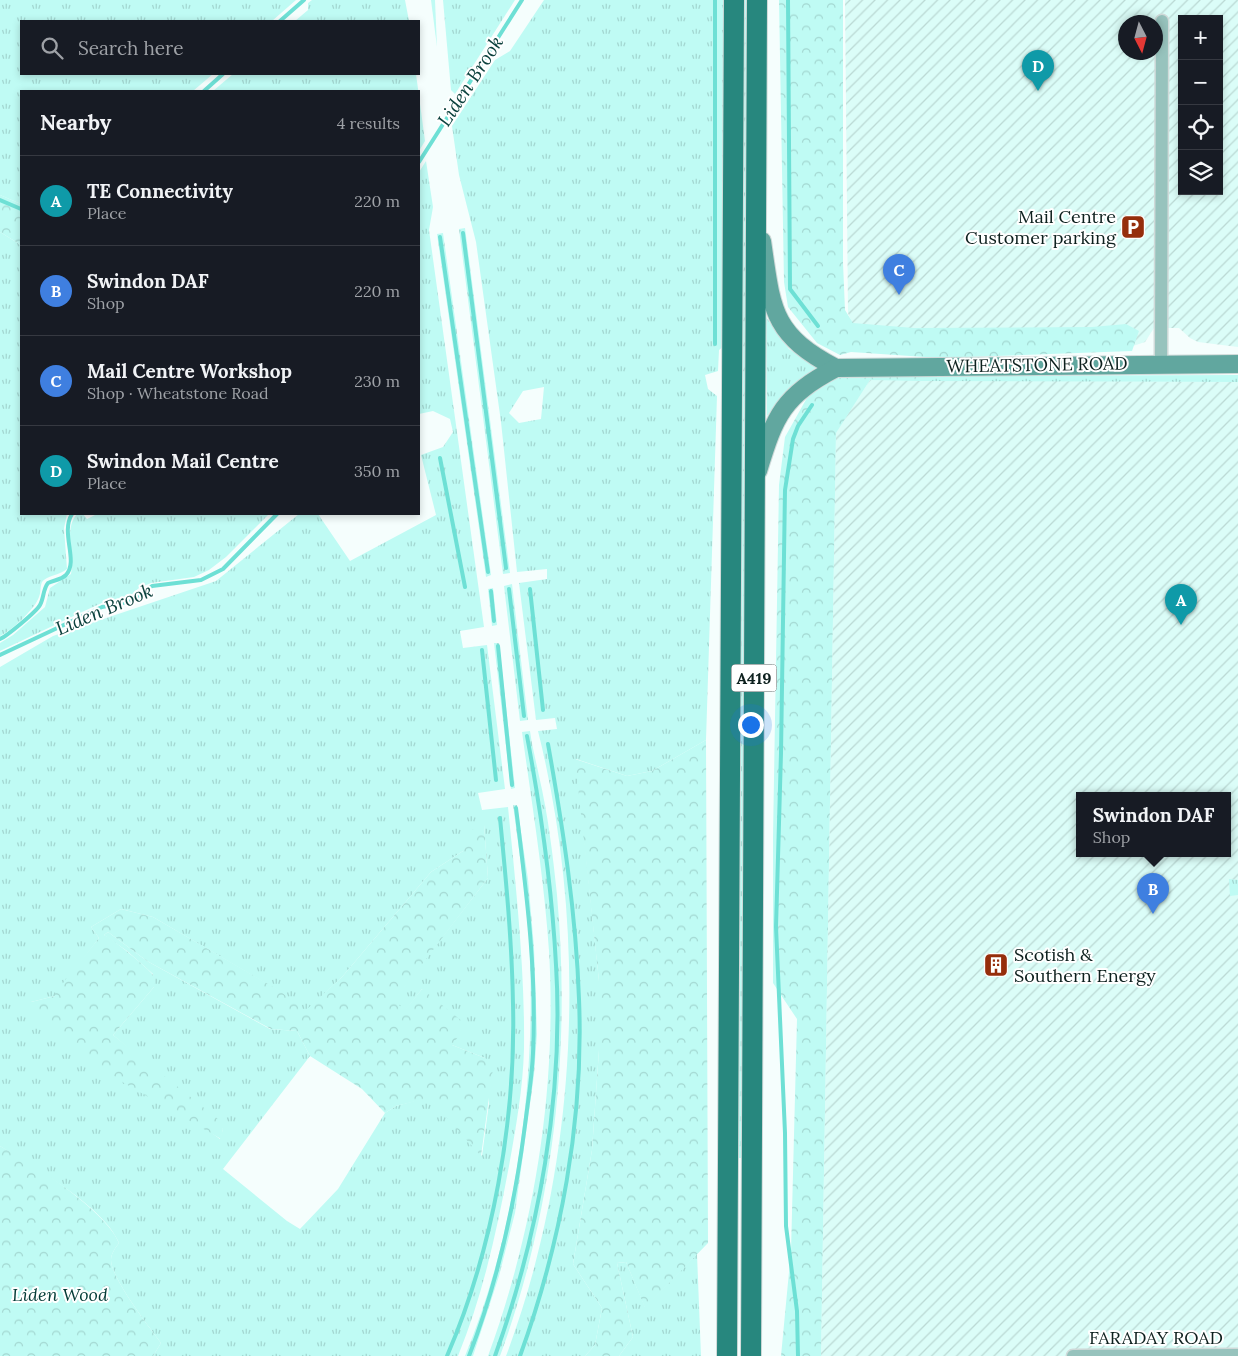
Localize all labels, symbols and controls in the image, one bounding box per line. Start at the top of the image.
north arrow [1118,15,1163,60]
map controls [1178,15,1223,195]
button: + [1178,15,1223,60]
search box [20,20,420,75]
water label: Liden Brook [432,31,508,131]
icon: search [38,34,66,62]
text: Search here [78,36,184,60]
pin: D [1022,50,1054,91]
button: − [1178,60,1223,105]
button: locate [1178,105,1223,150]
text: Nearby [40,109,111,136]
text: 4 results [337,113,400,133]
button: layers [1178,150,1223,195]
text: TE Connectivity [87,179,233,203]
text: A [51,191,61,211]
text: 220 m [354,191,400,211]
text: Place [87,203,126,223]
place label: Mail Centre Customer parking [965,205,1117,249]
parking icon: Mail Centre Customer parking [1120,214,1146,240]
pin: C [883,254,915,295]
text: Swindon DAF [87,269,209,293]
text: B [51,281,61,301]
text: 220 m [354,281,400,301]
text: Shop [87,293,125,313]
street label: WHEATSTONE ROAD [946,351,1128,378]
text: Mail Centre Workshop [87,359,292,383]
text: C [50,371,62,391]
text: 230 m [354,371,400,391]
text: Shop · Wheatstone Road [87,383,269,403]
text: Swindon Mail Centre [87,449,279,473]
text: D [50,461,62,481]
text: 350 m [354,461,400,481]
text: Place [87,473,126,493]
water label: Liden Brook [52,578,156,640]
pin: A [1165,584,1197,625]
road number: A419 [732,664,776,691]
your location [738,712,764,738]
popup [1076,792,1231,857]
text: Swindon DAF [1093,803,1214,827]
text: Shop [1093,827,1130,847]
pin: B [1137,873,1169,914]
place label: Scotish & Southern Energy [1014,943,1156,987]
building icon: Scotish & Southern Energy [983,952,1009,978]
park label: Liden Wood [12,1283,108,1306]
street label: FARADAY ROAD [1089,1326,1223,1349]

